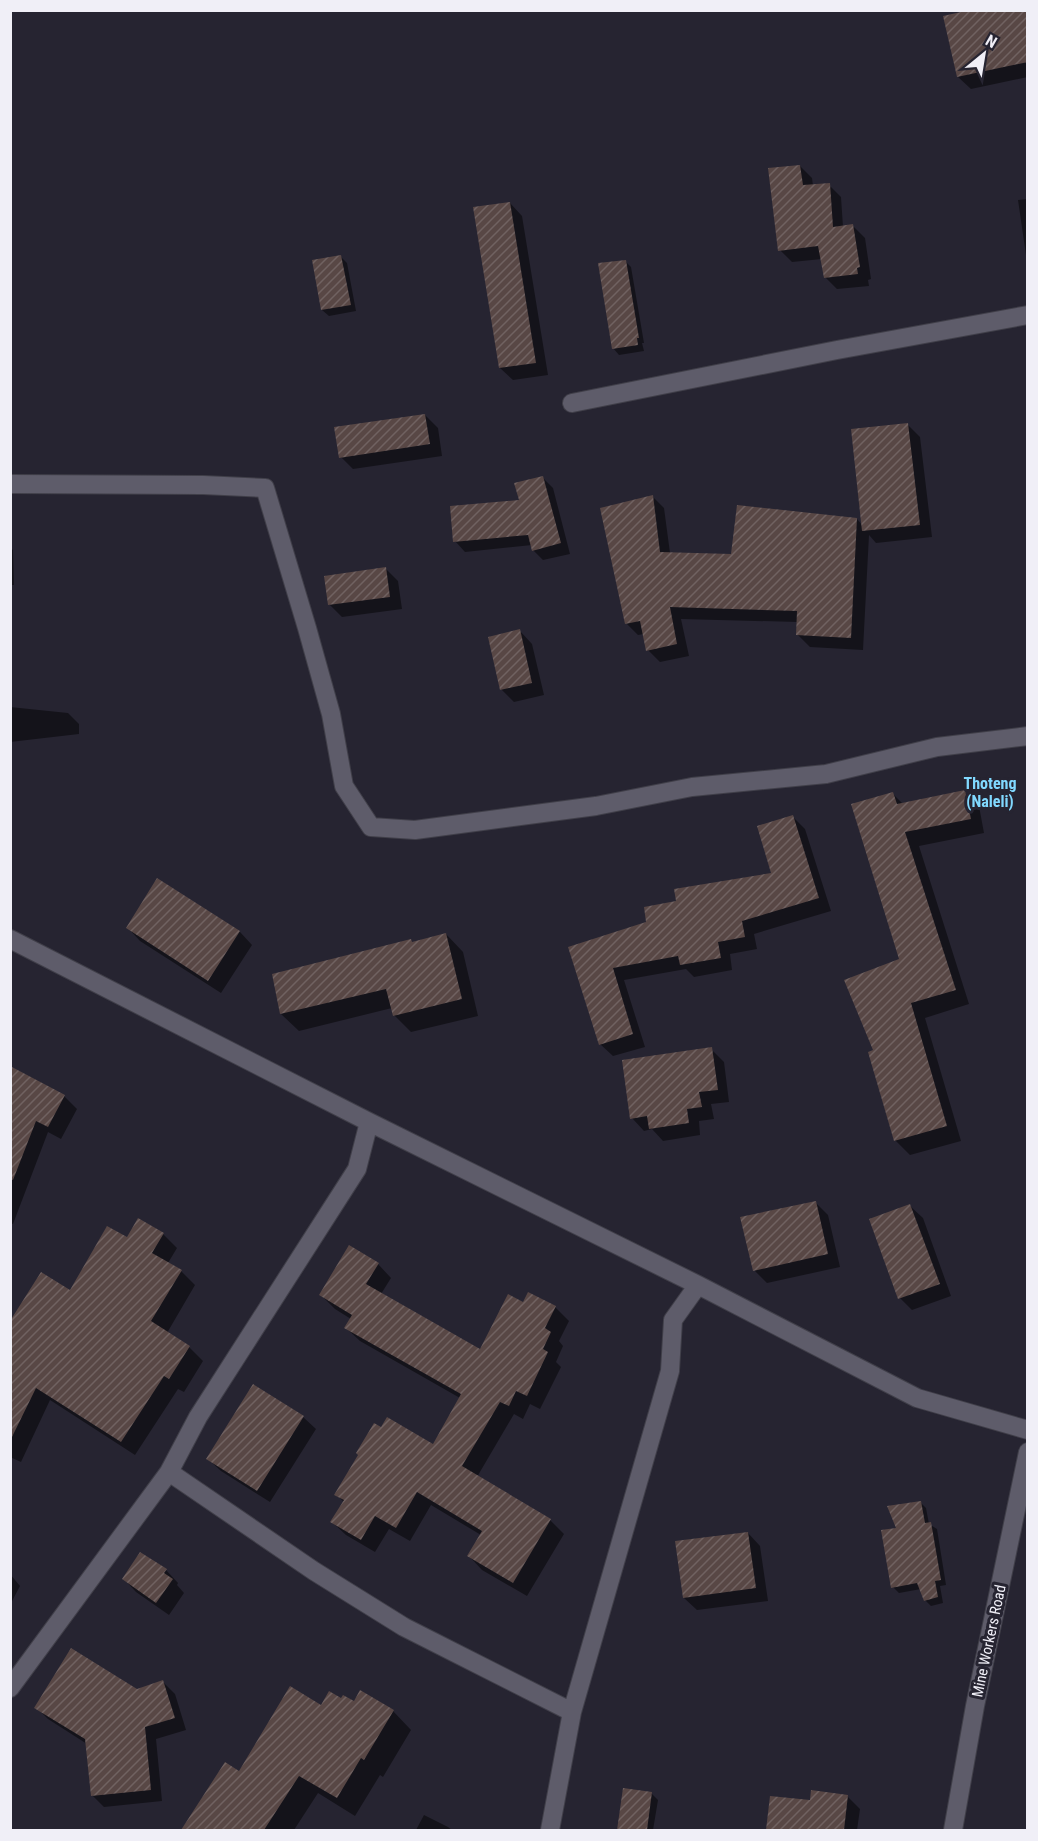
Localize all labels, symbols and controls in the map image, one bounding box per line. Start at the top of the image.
north arrow [954,24,1014,84]
text: N [982,31,1000,52]
district label: Thoteng (Naleli) [963,774,1017,811]
street label: Mine Workers Road [968,1583,1010,1699]

